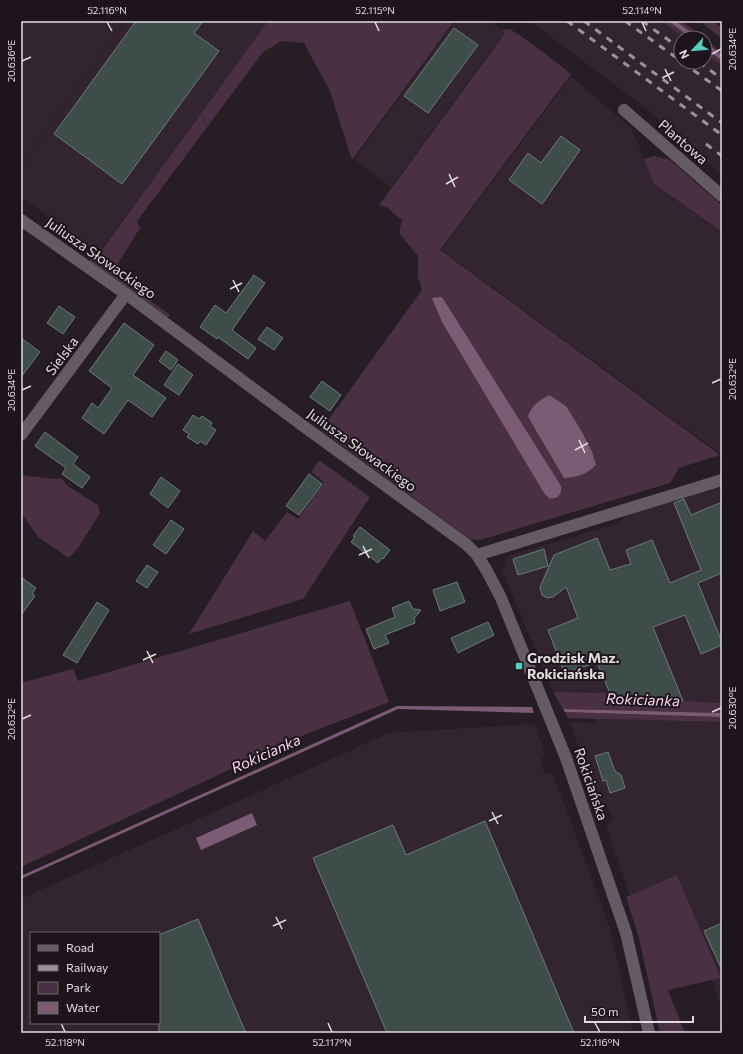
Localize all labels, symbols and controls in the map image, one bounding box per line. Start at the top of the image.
text: 52.116°N [87,4,127,16]
text: 52.115°N [355,4,395,16]
text: 52.114°N [622,4,662,16]
text: 20.634°E [726,28,738,70]
north arrow [673,30,713,70]
text: 20.636°E [5,40,17,82]
text: N [676,48,691,61]
street label: Plantowa [655,116,711,168]
street label: Juliusza Słowackiego [43,213,160,302]
street label: Sielska [42,333,82,378]
text: 20.632°E [726,358,738,400]
text: 20.634°E [5,369,17,411]
street label: Juliusza Słowackiego [305,404,420,495]
place label: Grodzisk Maz. Rokiciańska [527,649,620,682]
marker: Grodzisk Maz. Rokiciańska [514,661,524,671]
text: 20.630°E [726,686,738,729]
water label: Rokicianka [606,689,681,709]
text: 20.632°E [5,698,17,740]
water label: Rokicianka [228,730,303,776]
street label: Rokiciańska [571,745,612,822]
legend [30,932,160,1024]
text: Road [66,940,94,954]
text: Railway [66,960,108,974]
text: Park [66,980,92,994]
scale bar [585,998,693,1024]
text: Water [66,1000,100,1014]
text: 50 m [591,1004,619,1018]
text: 52.118°N [45,1036,85,1048]
text: 52.117°N [312,1036,352,1048]
text: 52.116°N [580,1036,620,1048]

